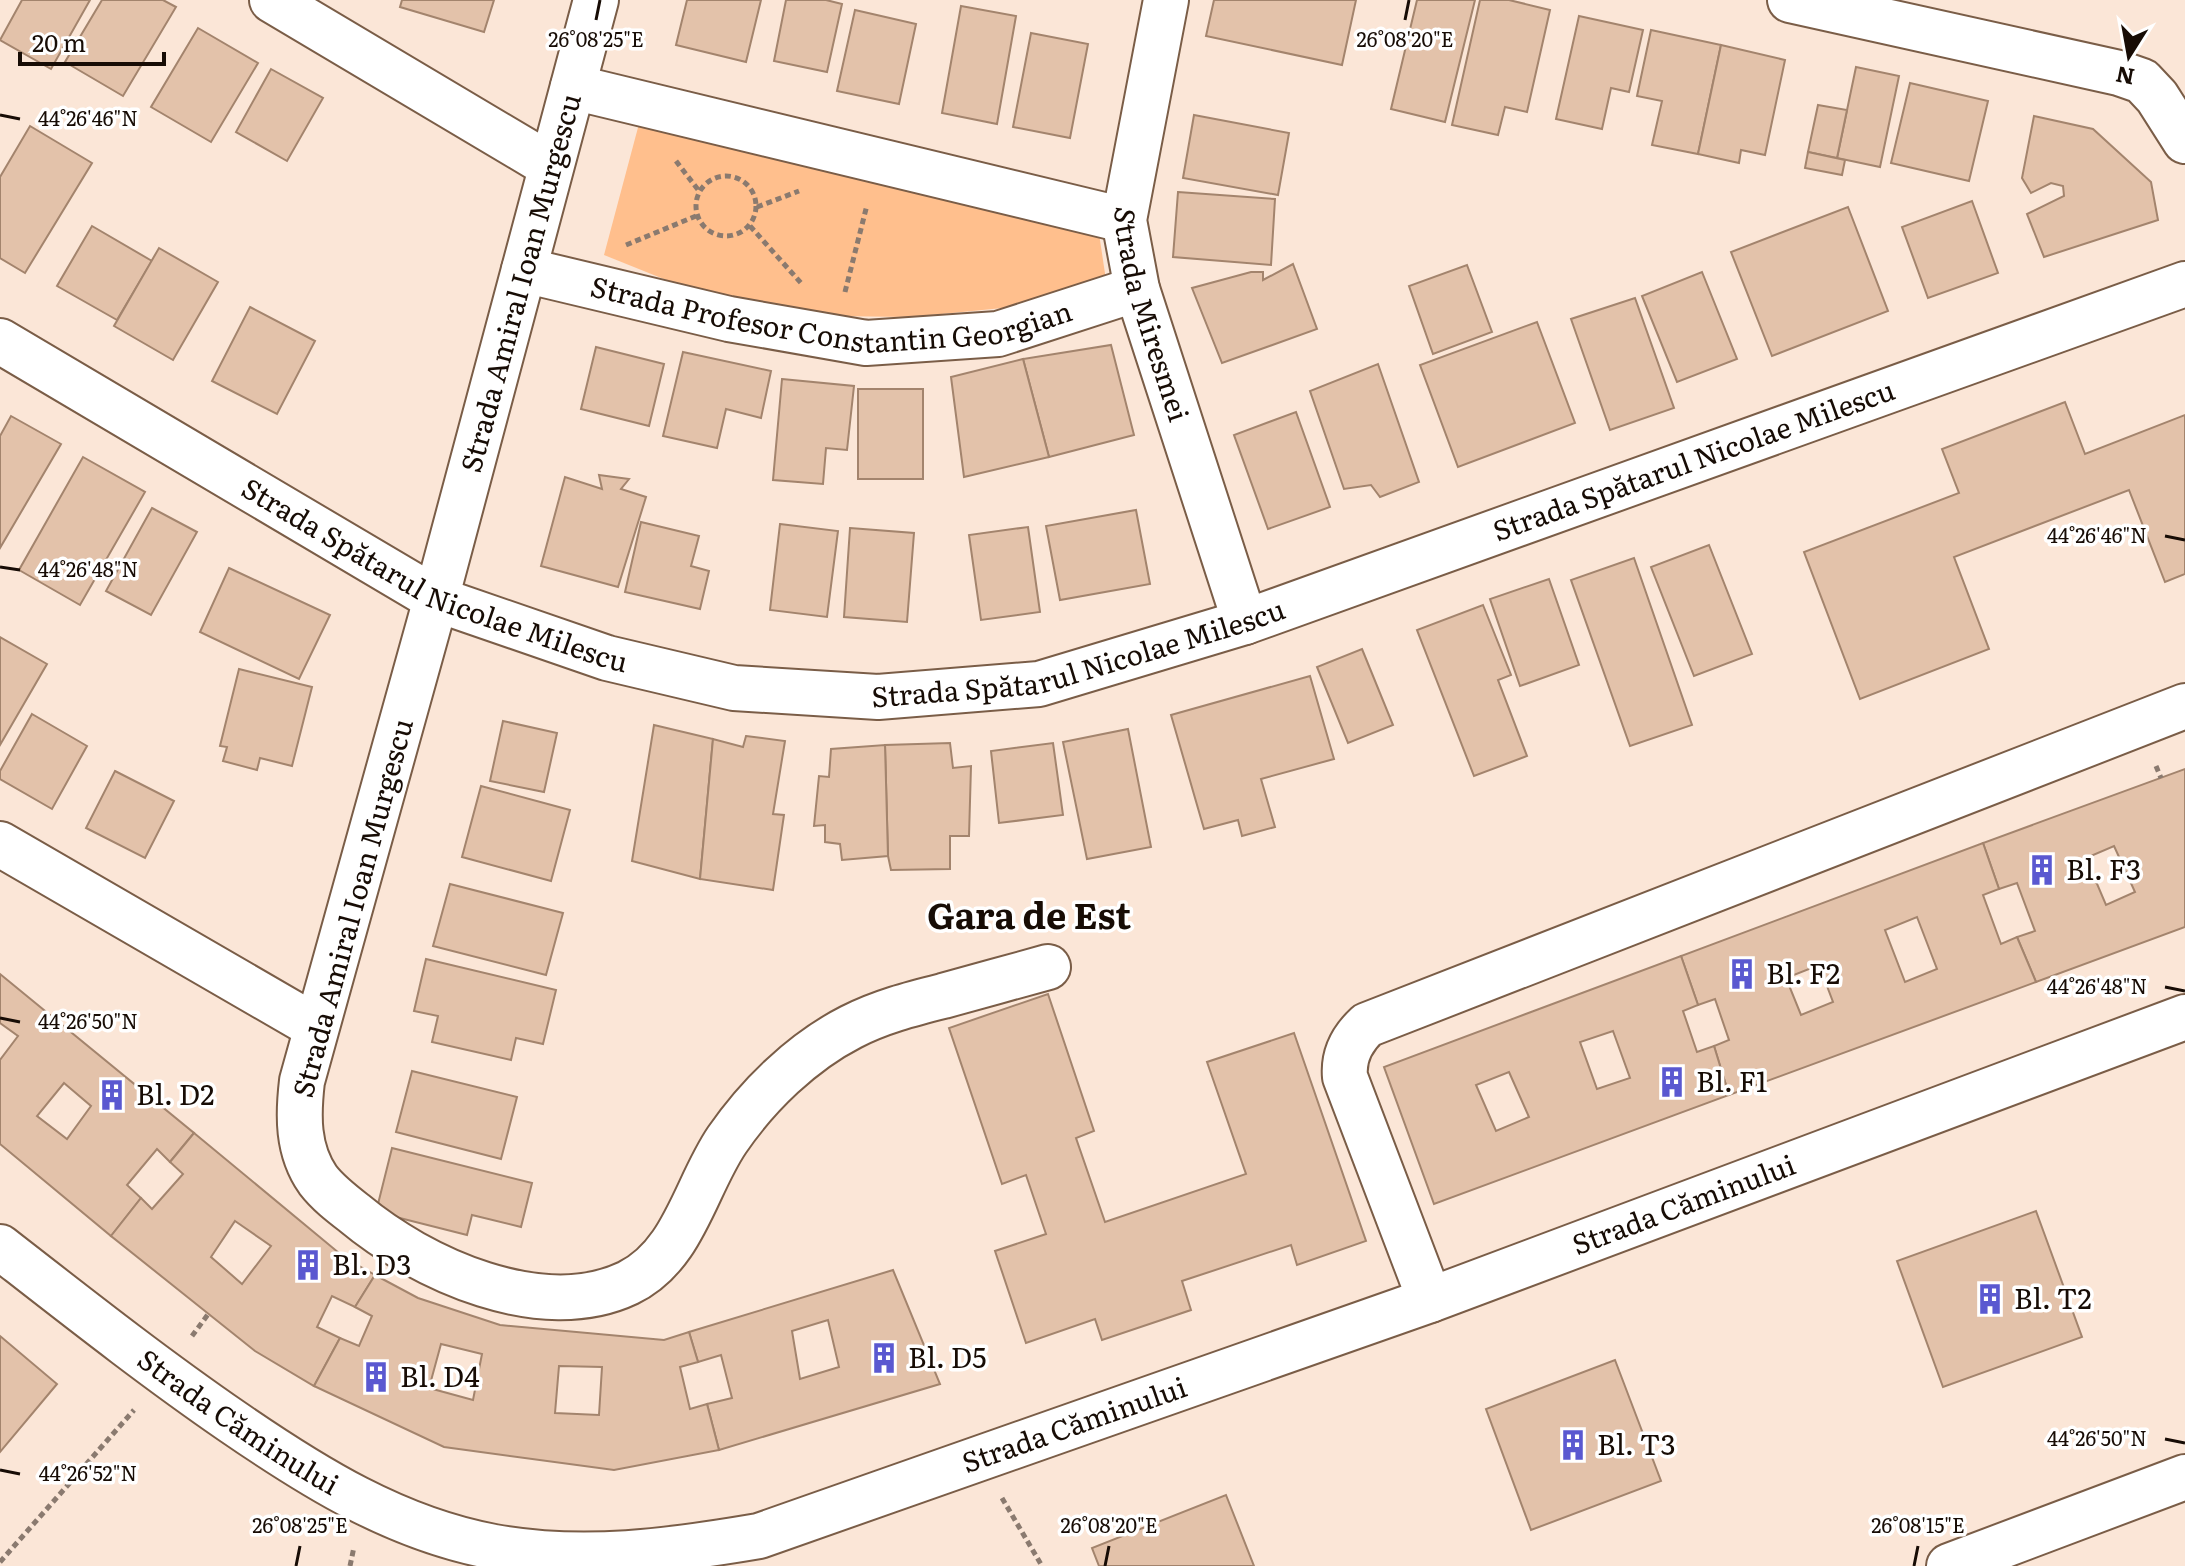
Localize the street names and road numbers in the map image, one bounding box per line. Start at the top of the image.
street label: Strada Amiral Ioan Murgescu [448,88,590,477]
street label: Strada Miresmei [1105,204,1202,426]
street label: Strada Profesor Constantin Georgian [587,264,1077,362]
street label: Strada Spătarul Nicolae Milescu [1486,367,1900,550]
street label: Strada Spătarul Nicolae Milescu [235,466,632,681]
street label: Strada Spătarul Nicolae Milescu [870,586,1290,716]
street label: Strada Amiral Ioan Murgescu [280,713,422,1102]
street label: Strada Căminului [1565,1142,1801,1264]
street label: Strada Căminului [130,1337,348,1504]
street label: Strada Căminului [956,1364,1192,1482]

